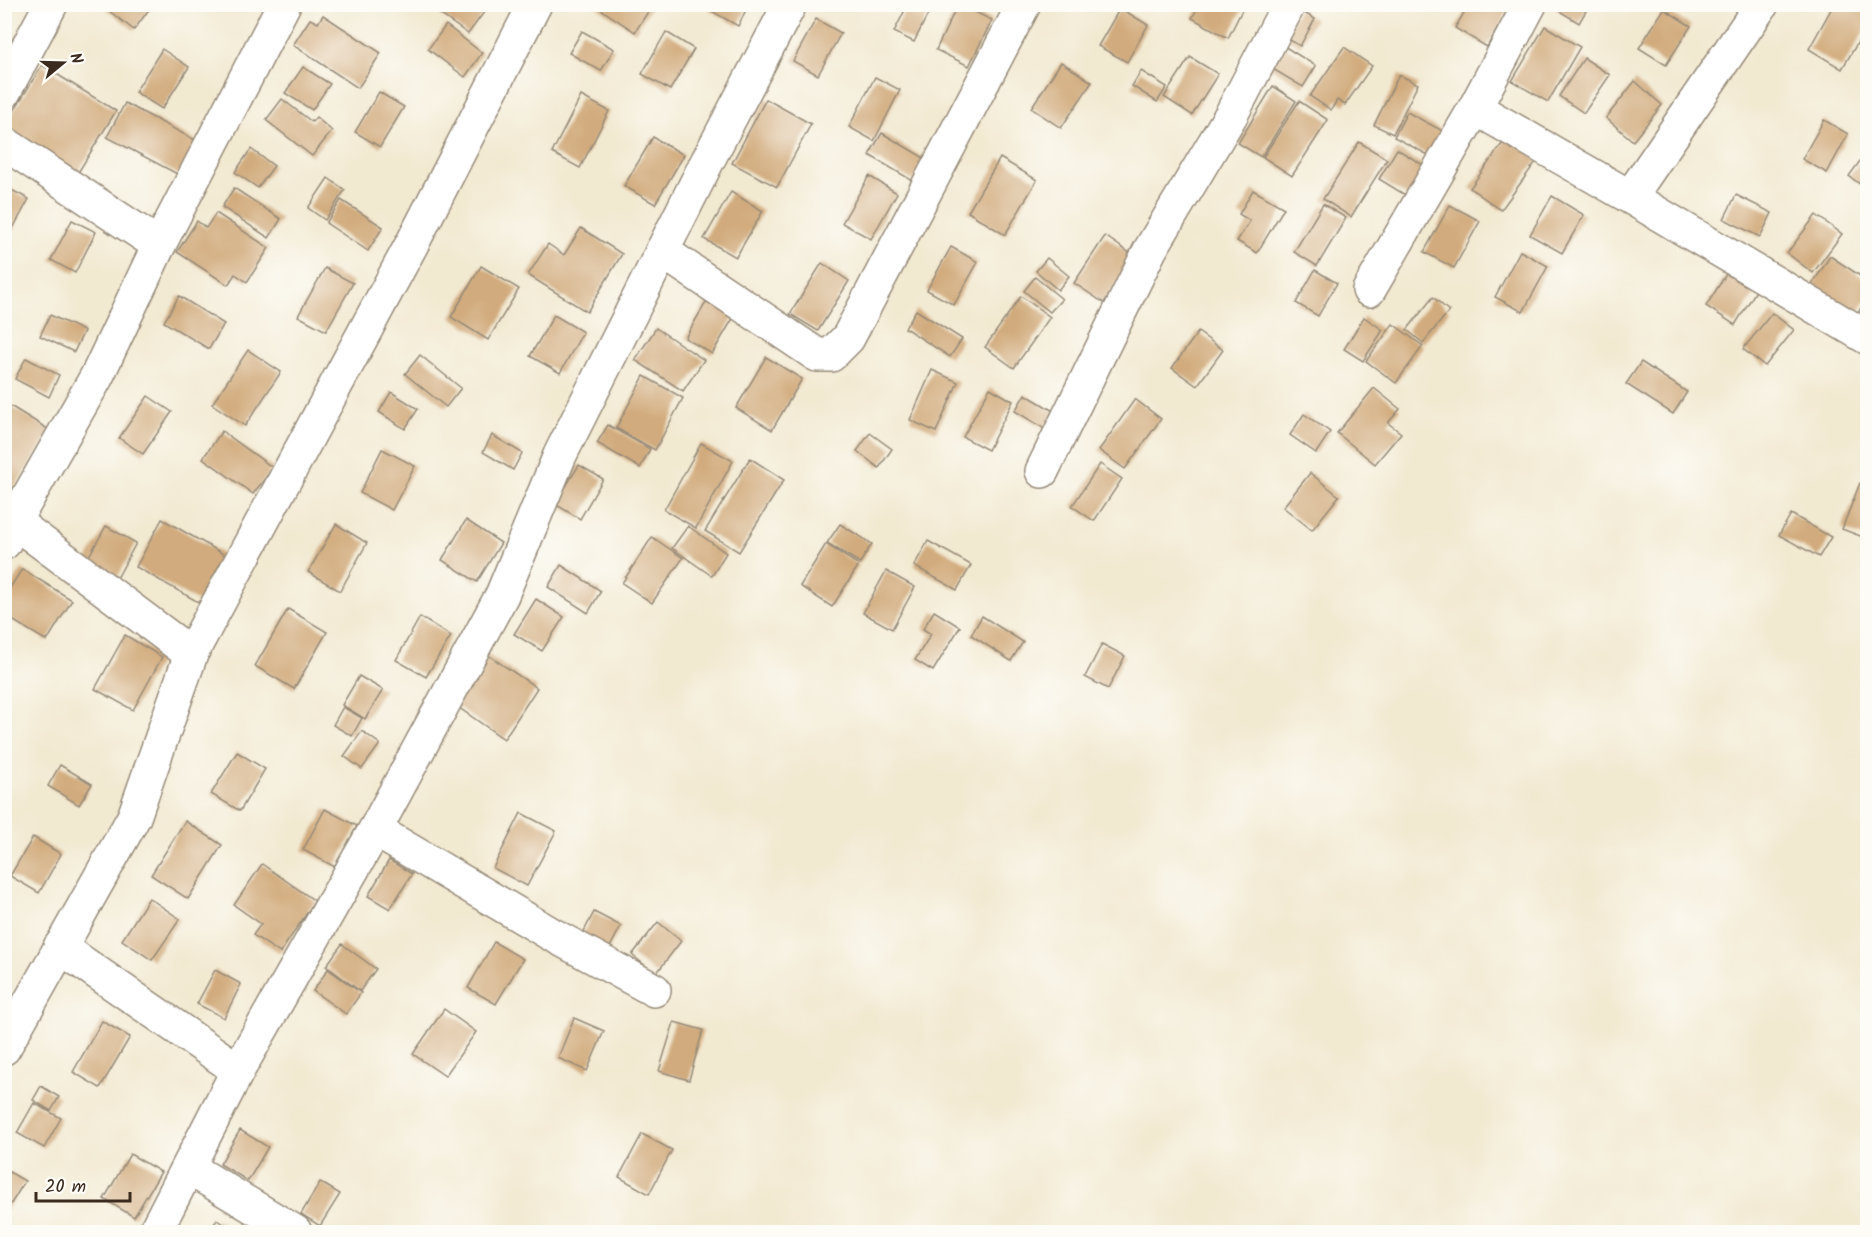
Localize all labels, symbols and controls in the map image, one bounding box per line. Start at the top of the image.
north arrow [33,33,93,93]
text: N [62,50,89,67]
scale bar [36,1165,130,1203]
text: 20 m [45,1173,86,1202]

